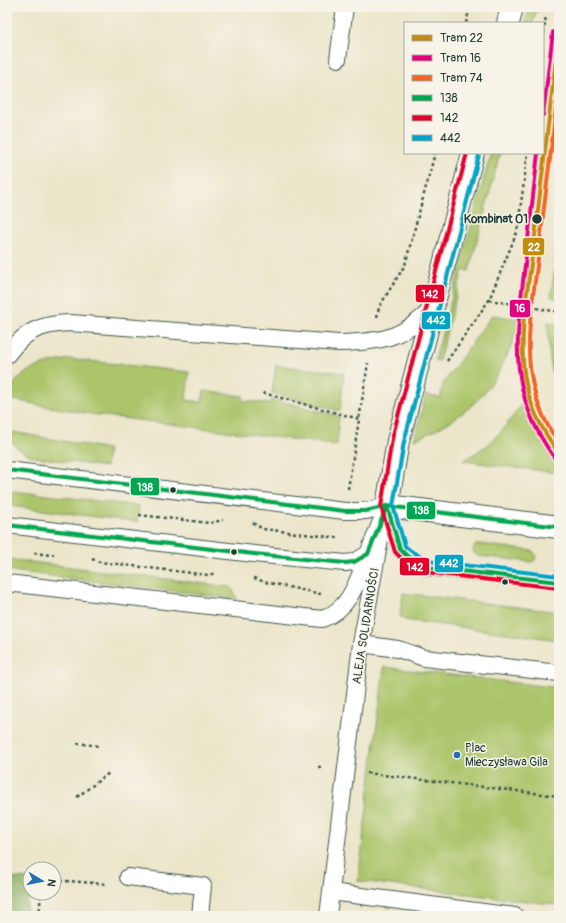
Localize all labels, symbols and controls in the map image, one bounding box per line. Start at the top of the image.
legend [404,22,544,154]
text: Tram 22 [440,31,483,46]
text: Tram 16 [440,51,481,66]
text: Tram 74 [440,71,483,86]
text: 138 [440,91,457,106]
text: 142 [440,111,459,126]
text: 442 [440,131,461,146]
place label: Kombinat 01 [464,212,528,227]
marker: Kombinat 01 [530,212,544,226]
line badge: 22 [522,237,545,256]
text: 22 [528,241,540,254]
line badge: 142 [415,284,445,303]
text: 142 [422,288,438,301]
line badge: 16 [509,299,531,318]
text: 16 [515,302,526,315]
line badge: 442 [421,311,451,330]
text: 442 [426,314,445,327]
line badge: 138 [130,477,160,496]
text: 138 [137,481,153,494]
unlabelled marker [168,485,178,495]
line badge: 138 [406,501,436,520]
text: 138 [413,504,429,517]
unlabelled marker [229,547,239,557]
line badge: 442 [434,554,464,573]
line badge: 142 [399,557,430,576]
text: 442 [439,557,458,570]
text: 142 [407,561,423,574]
street label: ALEJA SOLIDARNOŚCI [348,567,383,685]
unlabelled marker [500,577,510,587]
place label: Plac Mieczysława Gila [465,741,548,770]
marker: Plac Mieczysława Gila [452,750,462,760]
north arrow [22,861,62,901]
text: N [44,878,58,888]

